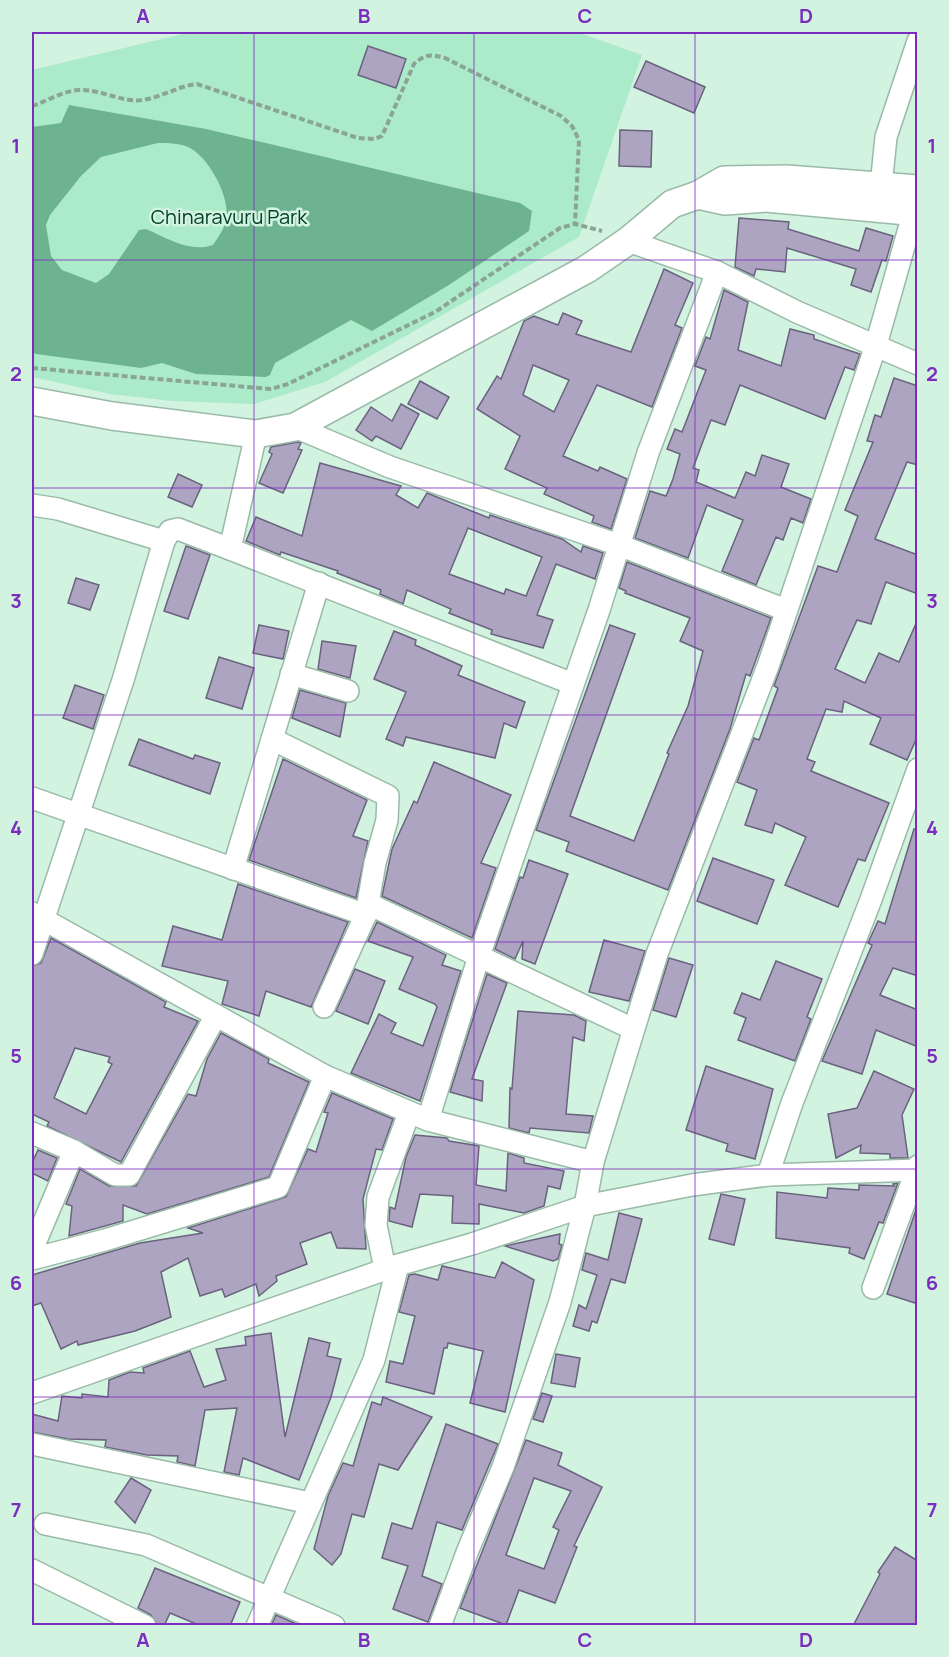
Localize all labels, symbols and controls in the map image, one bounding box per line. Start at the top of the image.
text: A [136,2,150,29]
text: B [358,2,371,29]
text: C [578,2,592,29]
text: D [799,2,813,29]
text: 1 [12,132,20,159]
text: 1 [928,132,936,159]
park label: Chinaravuru Park [151,203,308,230]
text: 2 [10,360,22,387]
text: 2 [926,360,938,387]
text: 3 [10,587,22,614]
text: 3 [926,587,938,614]
text: 4 [10,814,22,841]
text: 4 [926,814,938,841]
text: 5 [10,1042,22,1069]
text: 5 [926,1042,938,1069]
text: 6 [10,1269,22,1296]
text: 6 [926,1269,938,1296]
text: 7 [11,1496,21,1523]
text: 7 [927,1496,937,1523]
text: A [136,1626,150,1653]
text: B [358,1626,371,1653]
text: C [578,1626,592,1653]
text: D [799,1626,813,1653]

